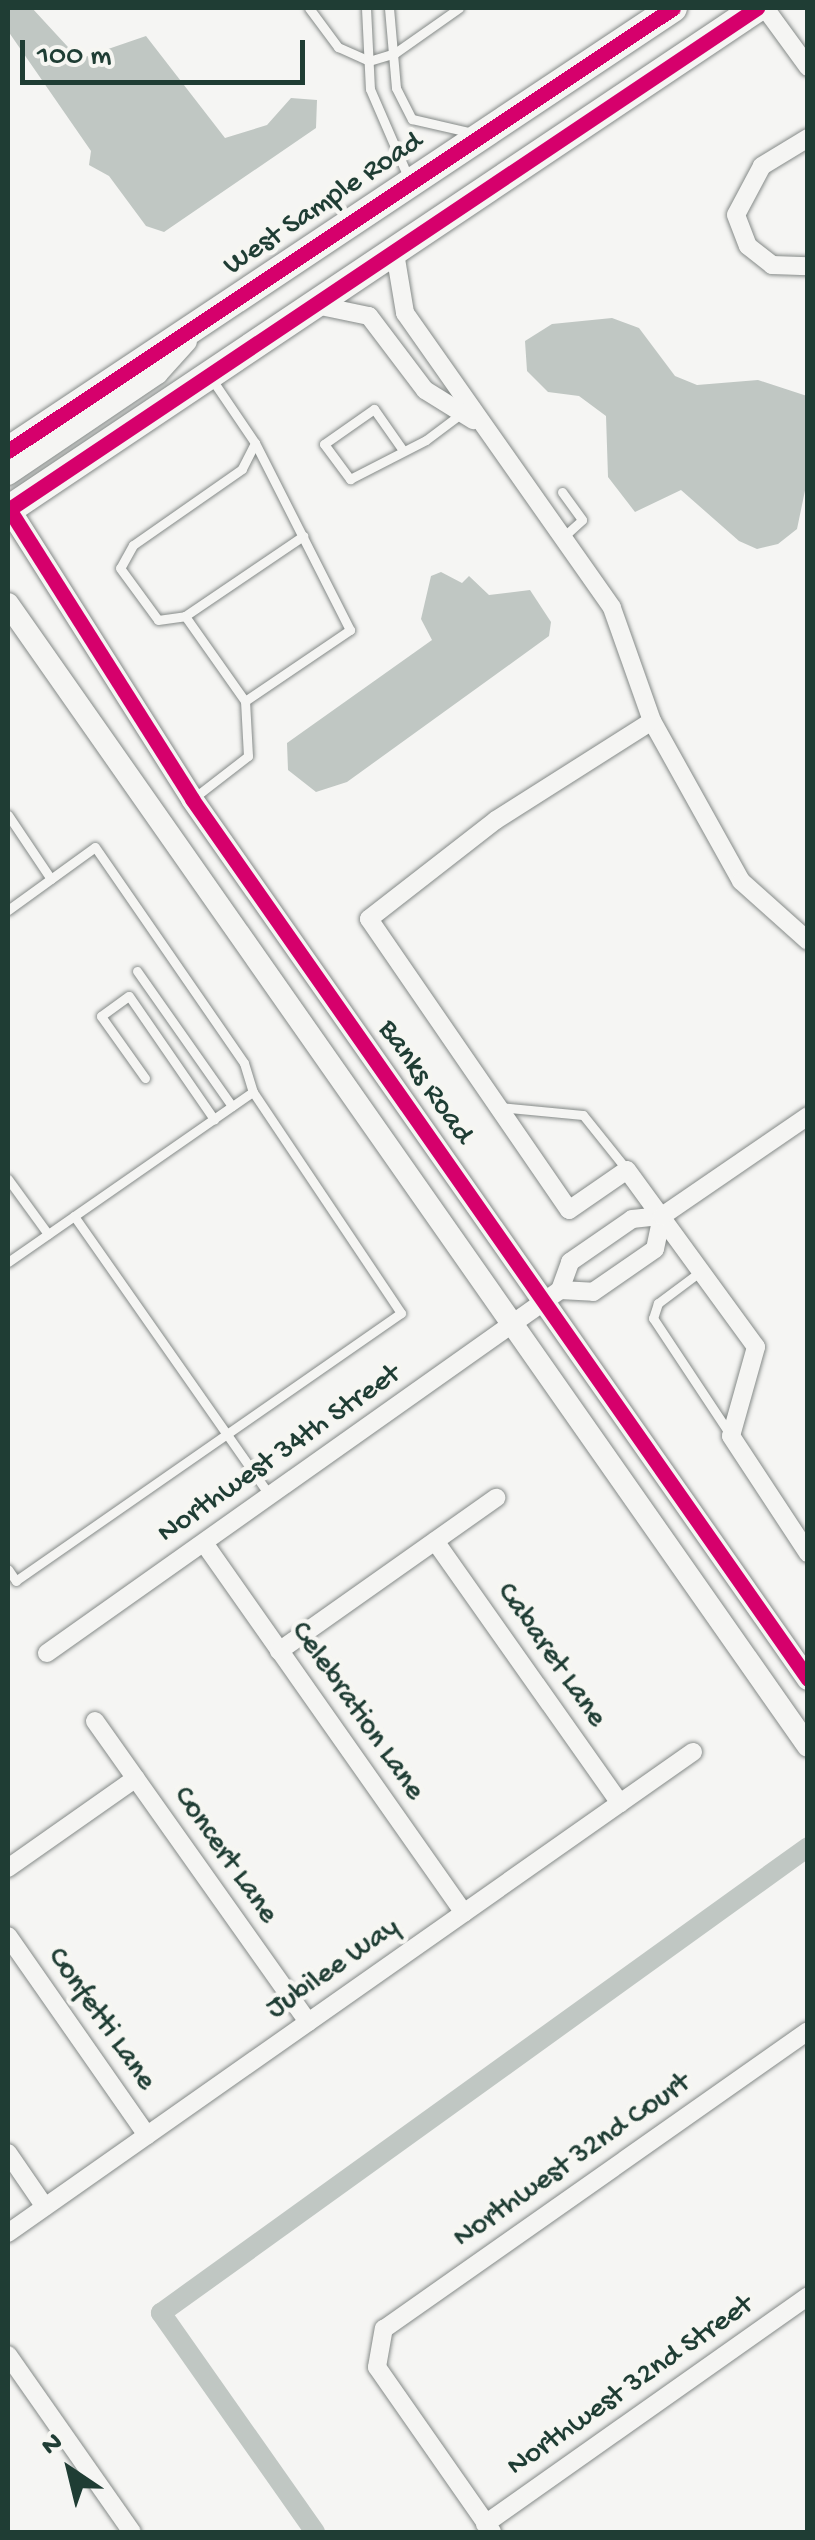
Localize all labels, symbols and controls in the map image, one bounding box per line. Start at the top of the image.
scale bar [25,20,310,82]
text: 100 m [37,40,112,75]
street label: West Sample Road [217,125,431,285]
street label: Banks Road [368,1014,480,1152]
street label: Northwest 34th Street [152,1358,408,1552]
street label: Cabaret Lane [487,1577,613,1735]
street label: Celebration Lane [281,1616,431,1808]
street label: Concert Lane [164,1781,284,1931]
street label: Jubilee Way [261,1911,407,2029]
street label: Confetti Lane [38,1942,162,2098]
street label: Northwest 32nd Court [447,2067,699,2257]
street label: Northwest 32nd Street [501,2288,761,2486]
north arrow [20,2420,120,2520]
text: N [36,2426,69,2464]

